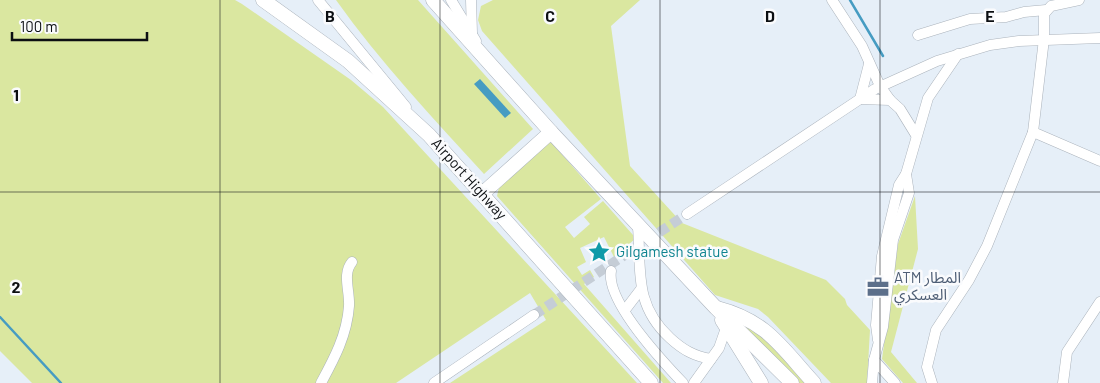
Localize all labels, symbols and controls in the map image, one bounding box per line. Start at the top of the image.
text: B [325,6,335,25]
text: C [545,6,555,25]
text: D [765,6,775,25]
text: E [985,6,995,25]
scale bar [12,10,148,42]
text: 100 m [20,17,58,35]
text: 1 [13,85,19,104]
street label: Airport Highway [428,134,511,223]
place icon: Gilgamesh statue [586,239,612,265]
place label: Gilgamesh statue [616,242,728,260]
place label: ATM المطار العسكري [894,268,961,306]
office icon: ATM المطار العسكري [865,274,891,300]
text: 2 [12,277,21,296]

